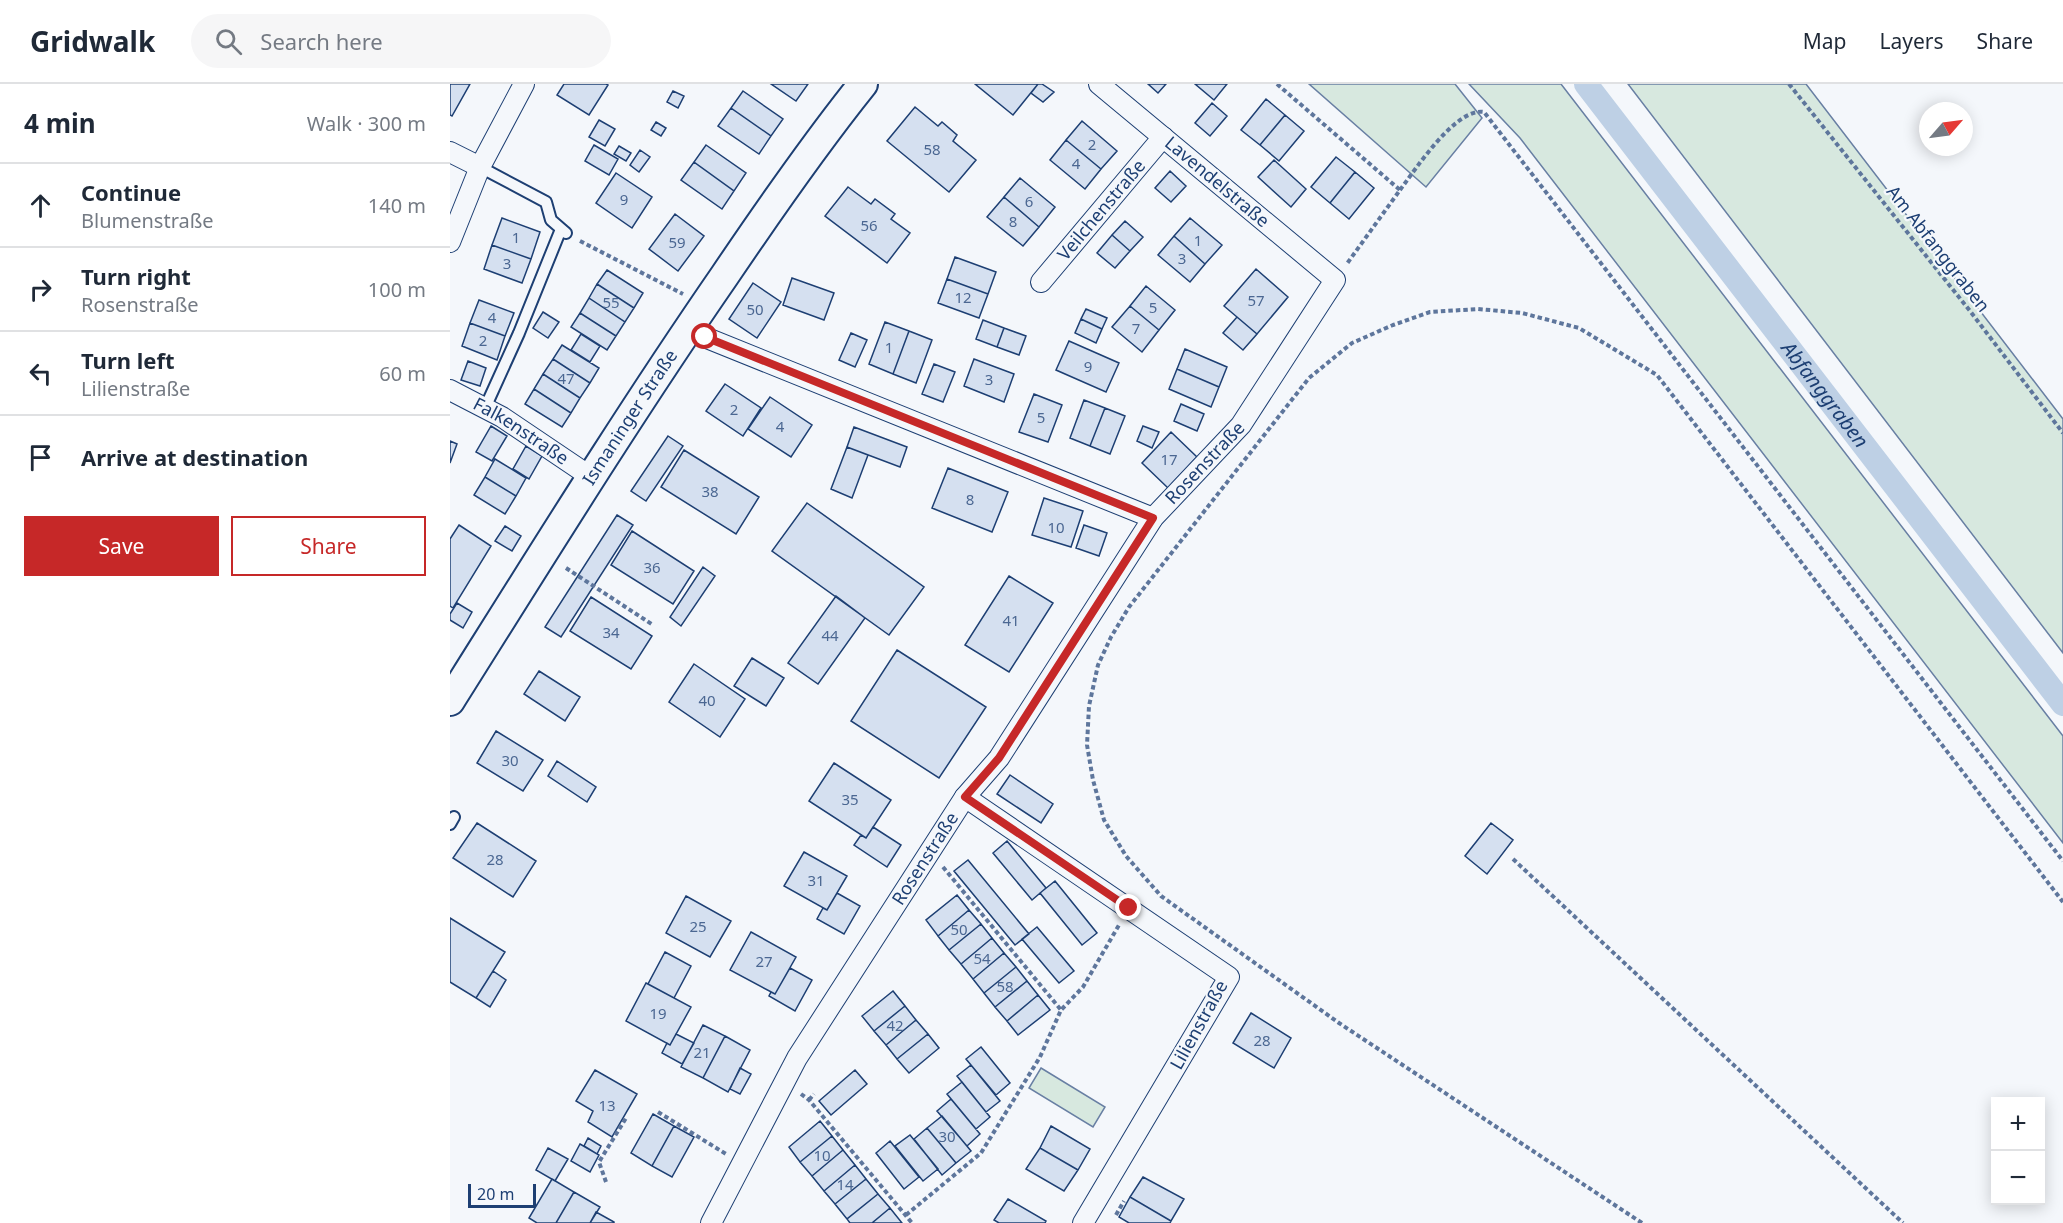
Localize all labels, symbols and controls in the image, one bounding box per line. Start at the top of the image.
search box [191,14,611,68]
text: Gridwalk [30,22,155,60]
icon: search [212,25,245,58]
text: Search here [260,26,383,56]
text: Map [1803,27,1847,55]
text: Layers [1880,27,1944,55]
text: Share [1977,27,2033,55]
north arrow [1919,102,1973,156]
text: 4 min [24,105,96,141]
text: Walk · 300 m [307,110,426,137]
street label: Lavendelstraße [1160,130,1275,232]
house number: 2 [1088,134,1096,154]
house number: 58 [923,139,941,159]
house number: 4 [1072,153,1081,173]
street label: Veilchenstraße [1051,154,1150,265]
text: Continue [81,177,181,207]
street label: Am Abfanggraben [1882,180,1996,317]
icon: ahead [24,189,57,222]
house number: 9 [620,189,628,209]
house number: 6 [1025,191,1033,211]
text: 140 m [368,192,426,219]
text: Blumenstraße [81,207,214,234]
house number: 8 [1009,211,1017,231]
house number: 56 [860,215,878,235]
house number: 1 [512,227,520,247]
house number: 1 [1194,230,1202,250]
house number: 59 [668,232,686,252]
house number: 3 [1178,248,1186,268]
house number: 3 [503,253,511,273]
text: Turn right [81,261,191,291]
icon: right [24,273,57,306]
text: 100 m [368,276,426,303]
house number: 12 [954,287,972,307]
house number: 57 [1247,290,1265,310]
text: Rosenstraße [81,291,199,318]
house number: 55 [602,292,620,312]
house number: 5 [1149,297,1157,317]
house number: 50 [746,299,764,319]
house number: 4 [488,307,497,327]
house number: 7 [1132,318,1140,338]
route start [691,323,717,349]
house number: 2 [479,330,487,350]
water label: Abfanggraben [1775,334,1875,453]
house number: 1 [885,337,893,357]
street label: Ismaninger Straße [576,344,682,489]
text: Turn left [81,345,175,375]
house number: 9 [1084,356,1092,376]
icon: left [24,357,57,390]
text: 60 m [379,360,426,387]
house number: 47 [557,368,575,388]
house number: 3 [985,369,993,389]
text: Lilienstraße [81,375,190,402]
street label: Falkenstraße [469,391,574,470]
house number: 2 [730,399,738,419]
house number: 5 [1037,407,1045,427]
house number: 4 [776,416,785,436]
street label: Rosenstraße [1159,416,1249,509]
icon: arrive [24,441,57,474]
text: Arrive at destination [81,442,308,472]
house number: 17 [1160,449,1178,469]
house number: 38 [701,481,719,501]
house number: 8 [966,489,974,509]
button: Save [24,516,219,576]
button: Share [231,516,426,576]
house number: 10 [1047,517,1065,537]
house number: 36 [643,557,661,577]
house number: 41 [1002,610,1020,630]
house number: 34 [602,622,620,642]
house number: 44 [821,625,839,645]
house number: 40 [698,690,716,710]
house number: 30 [501,750,519,770]
house number: 35 [841,789,859,809]
street label: Rosenstraße [886,807,963,909]
house number: 28 [486,849,504,869]
house number: 31 [807,870,825,890]
route end [1115,894,1141,920]
house number: 25 [689,916,707,936]
house number: 50 [950,919,968,939]
house number: 54 [973,948,991,968]
house number: 27 [755,951,773,971]
house number: 58 [996,976,1014,996]
street label: Lilienstraße [1164,976,1232,1073]
house number: 19 [649,1003,667,1023]
house number: 42 [886,1015,904,1035]
house number: 28 [1253,1030,1271,1050]
house number: 21 [693,1042,711,1062]
house number: 13 [598,1095,616,1115]
map controls [1991,1097,2045,1205]
button: + [1991,1097,2045,1151]
house number: 30 [938,1126,956,1146]
house number: 10 [813,1145,831,1165]
button: − [1991,1151,2045,1205]
house number: 14 [836,1174,854,1194]
scale bar [468,1181,536,1208]
text: 20 m [477,1183,514,1205]

